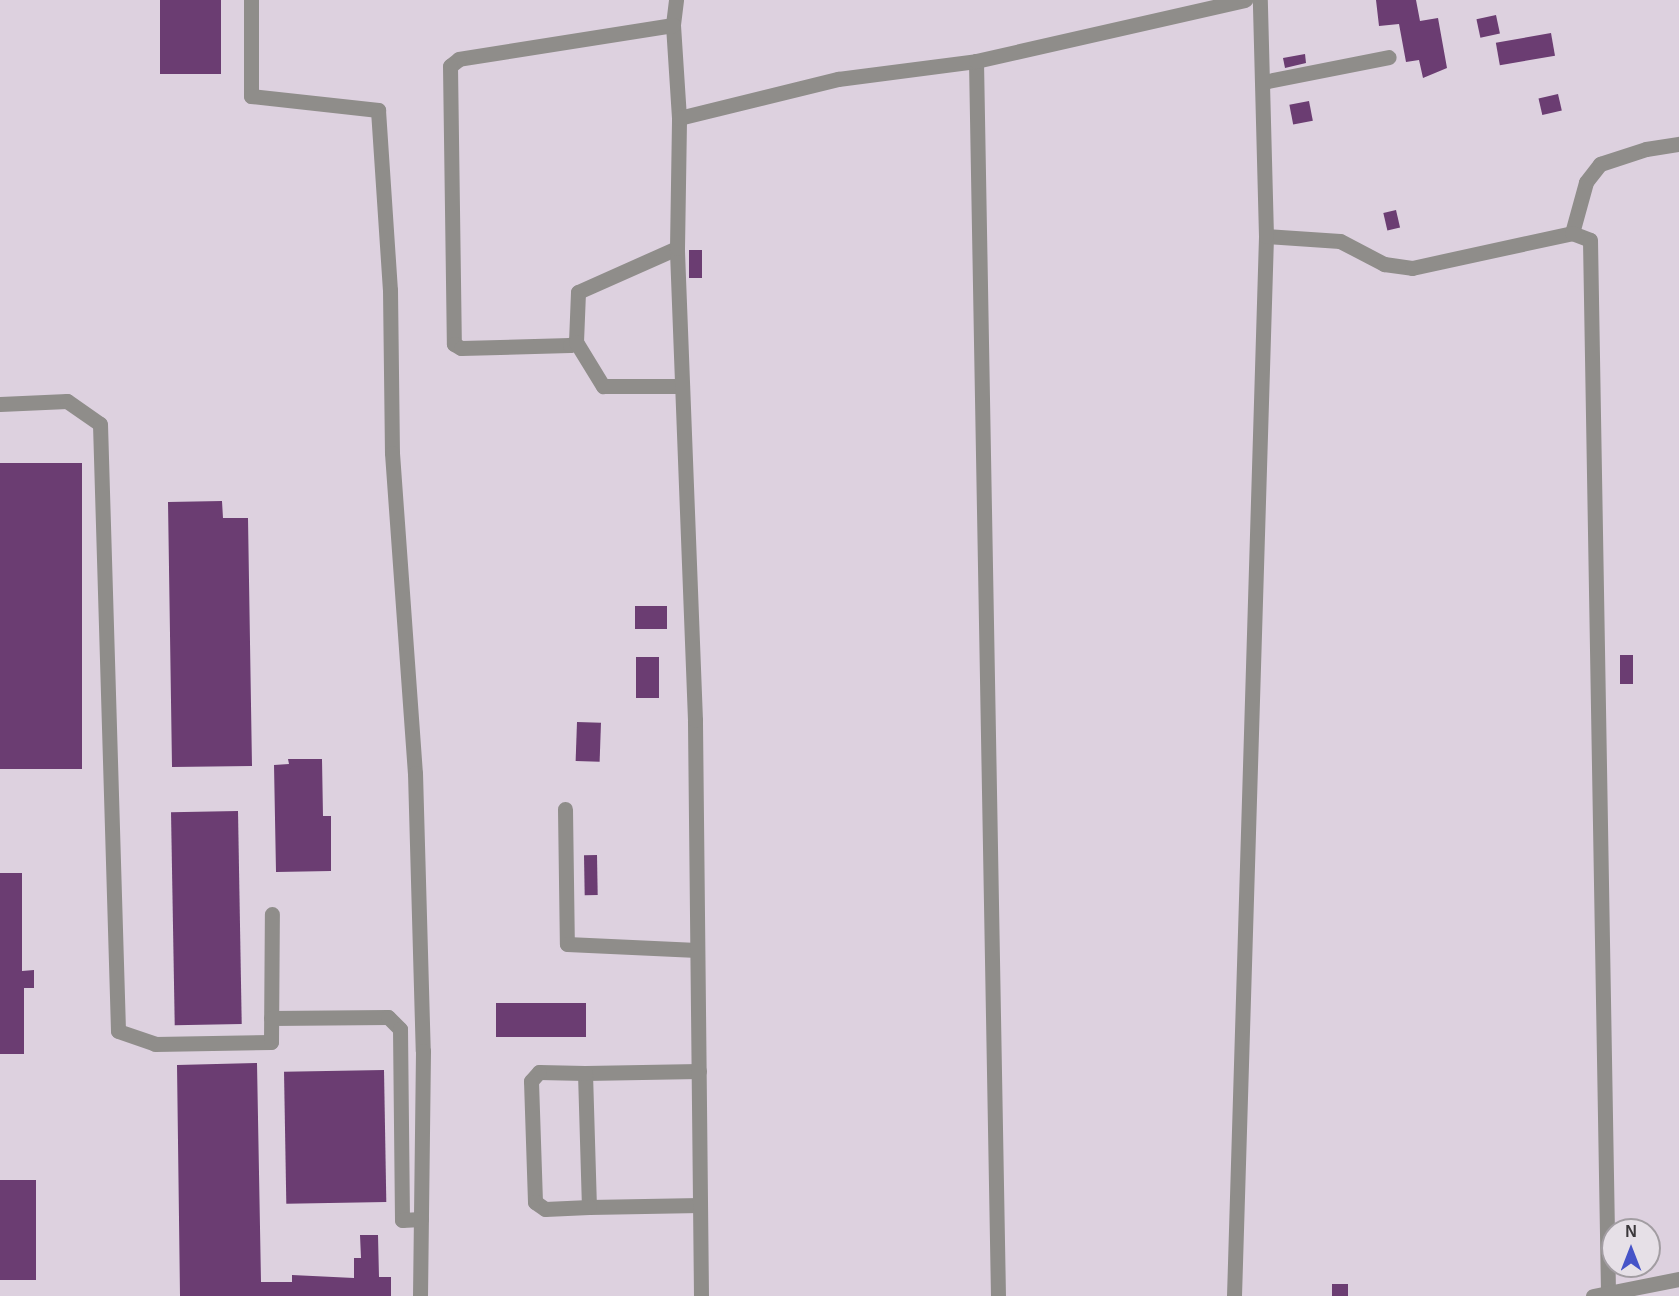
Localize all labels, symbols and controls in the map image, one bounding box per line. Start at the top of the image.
north arrow [1601,1218,1661,1278]
text: N [1625,1223,1637,1240]

